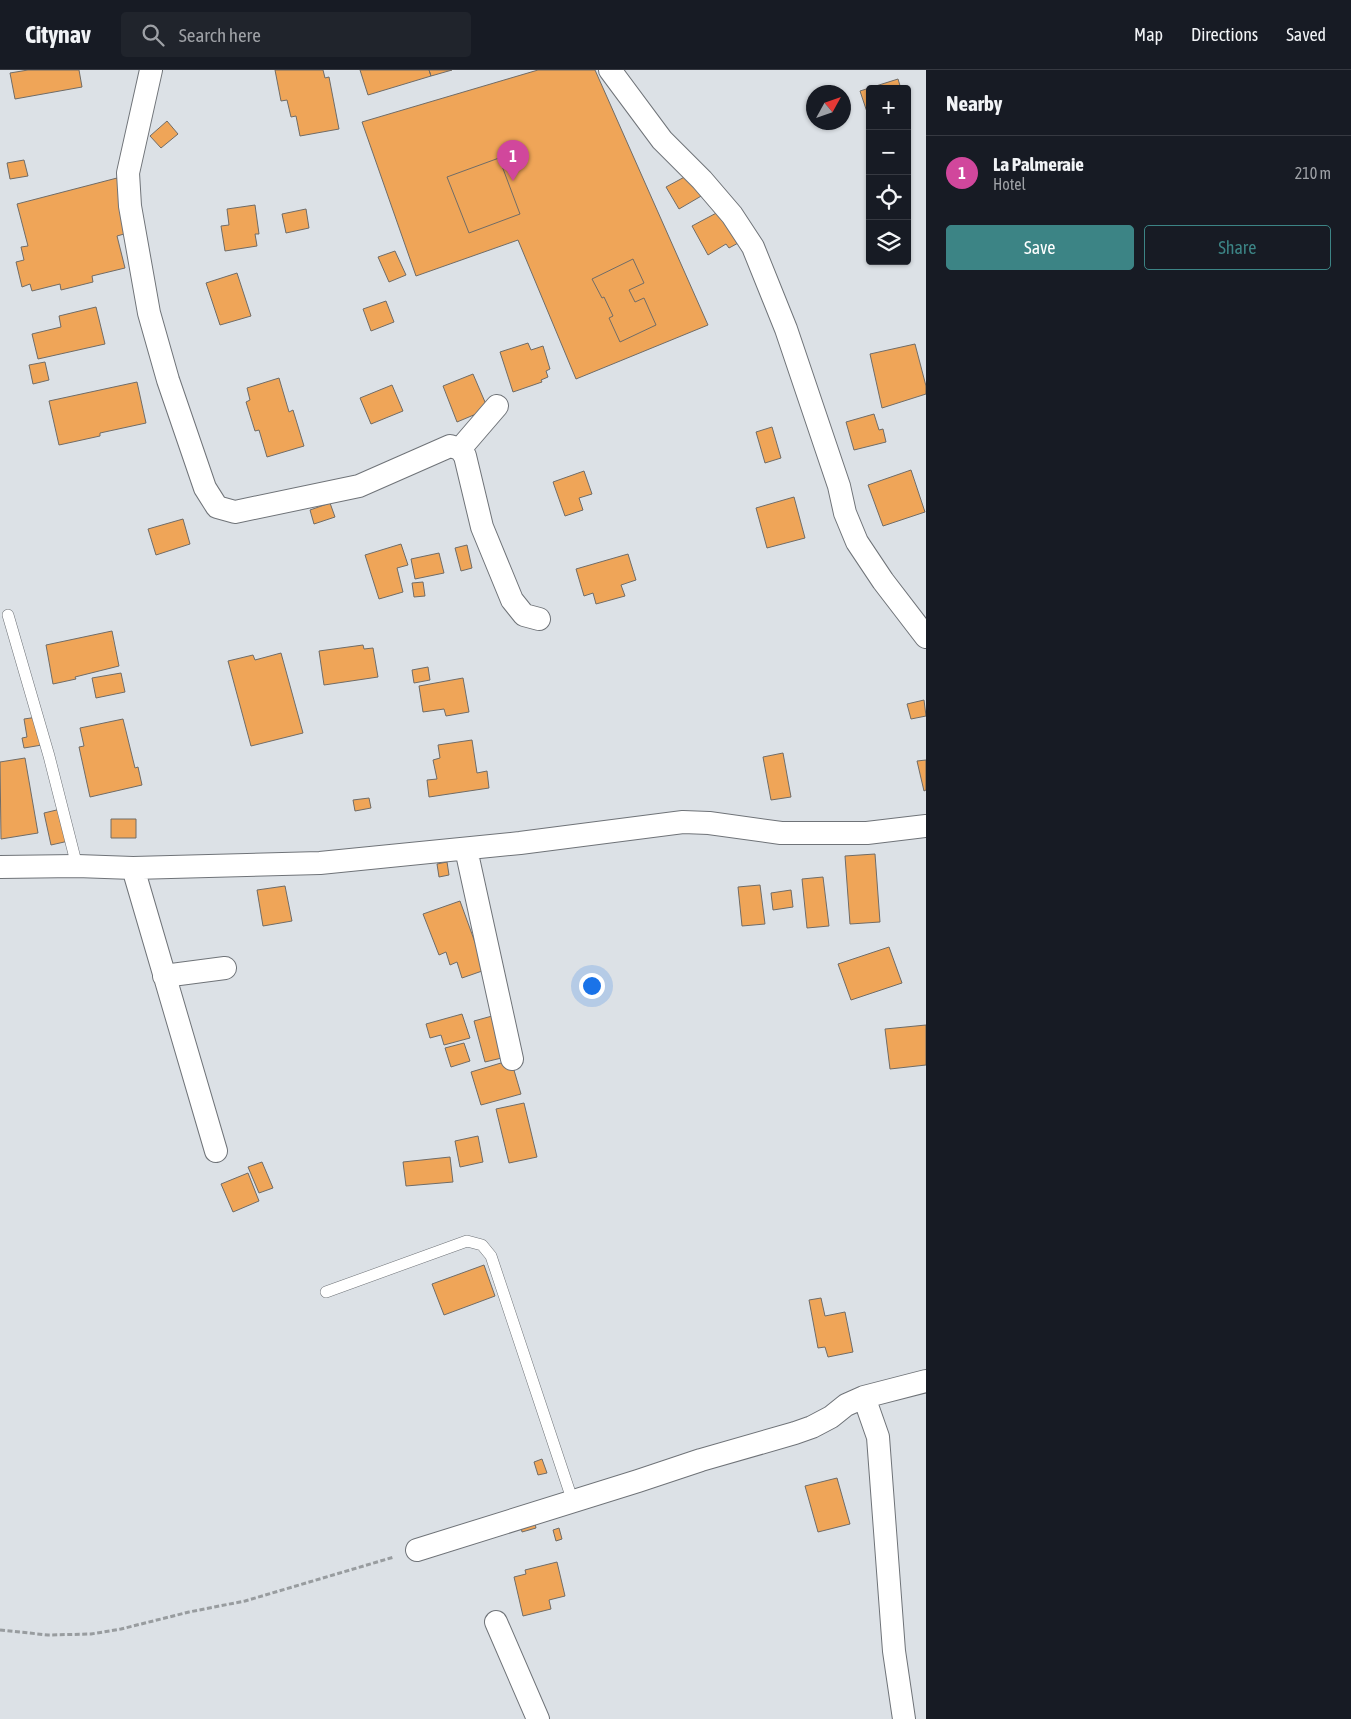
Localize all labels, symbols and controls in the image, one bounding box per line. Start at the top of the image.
search box [121,12,471,57]
text: Citynav [25,21,91,48]
icon: search [139,21,167,49]
text: Search here [179,24,261,46]
text: Map [1134,24,1163,45]
text: Directions [1191,24,1258,45]
text: Saved [1286,24,1326,45]
north arrow [806,85,851,130]
map controls [866,85,911,265]
button: + [866,85,911,130]
text: Nearby [946,91,1002,115]
button: − [866,130,911,175]
pin: 1 [497,140,529,181]
text: La Palmeraie [993,153,1084,175]
text: 1 [958,164,966,182]
text: 210 m [1295,164,1331,182]
button: locate [866,175,911,220]
text: Hotel [993,175,1026,193]
button: layers [866,220,911,265]
button: Save [946,225,1134,270]
button: Share [1144,225,1331,270]
your location [579,973,605,999]

